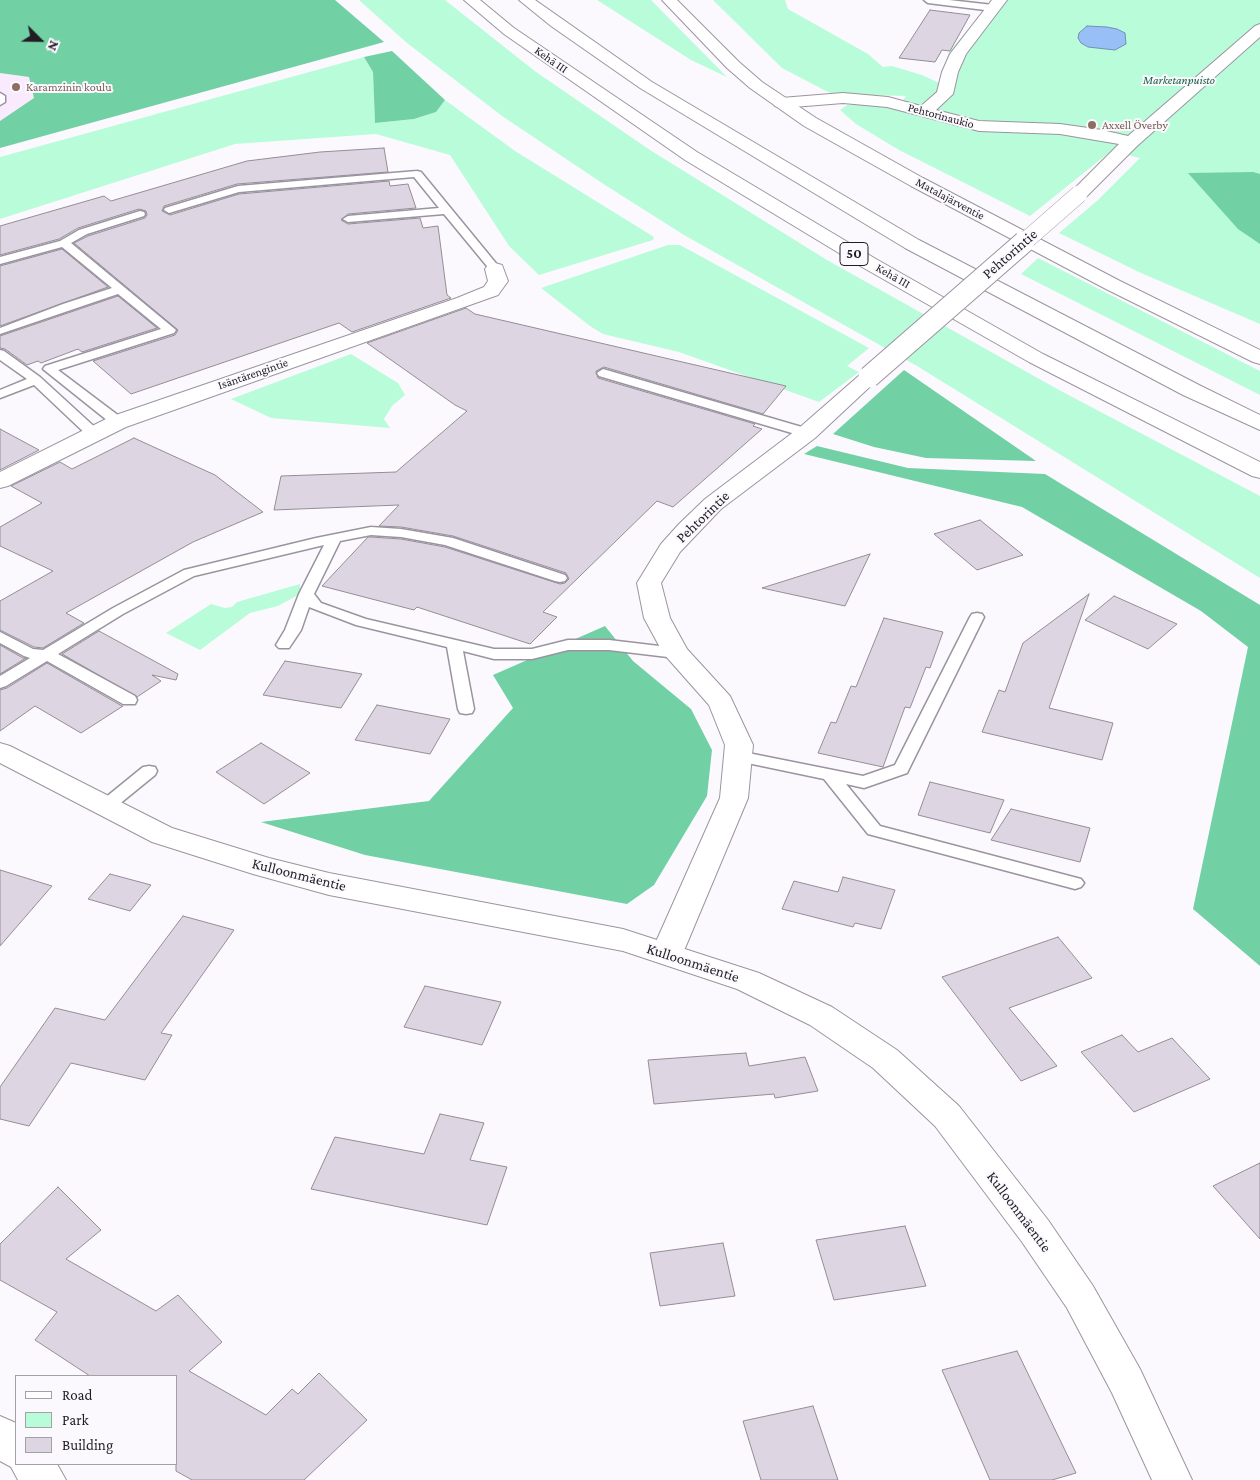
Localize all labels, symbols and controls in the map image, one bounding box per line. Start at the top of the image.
north arrow [15,15,65,65]
text: N [45,38,63,53]
street label: Kehä III [532,43,570,77]
park label: Marketanpuisto [1143,73,1215,87]
place label: Karamzinin koulu [26,80,112,94]
marker: Karamzinin koulu [10,81,22,93]
street label: Pehtorinaukio [906,100,976,132]
place label: Axxell Överby [1102,118,1168,132]
marker: Axxell Överby [1086,119,1098,131]
street label: Matalajärventie [913,175,987,223]
street label: Pehtorintie [979,225,1041,283]
road number: 50 [840,242,868,266]
street label: Kehä III [873,260,913,292]
street label: Isäntärengintie [216,355,290,393]
street label: Pehtorintie [673,487,733,547]
street label: Kulloonmäentie [250,855,348,895]
street label: Kulloonmäentie [644,940,742,986]
street label: Kulloonmäentie [983,1168,1055,1256]
legend [15,1375,178,1465]
text: Road [62,1387,92,1403]
text: Park [62,1412,89,1428]
text: Building [62,1437,113,1453]

